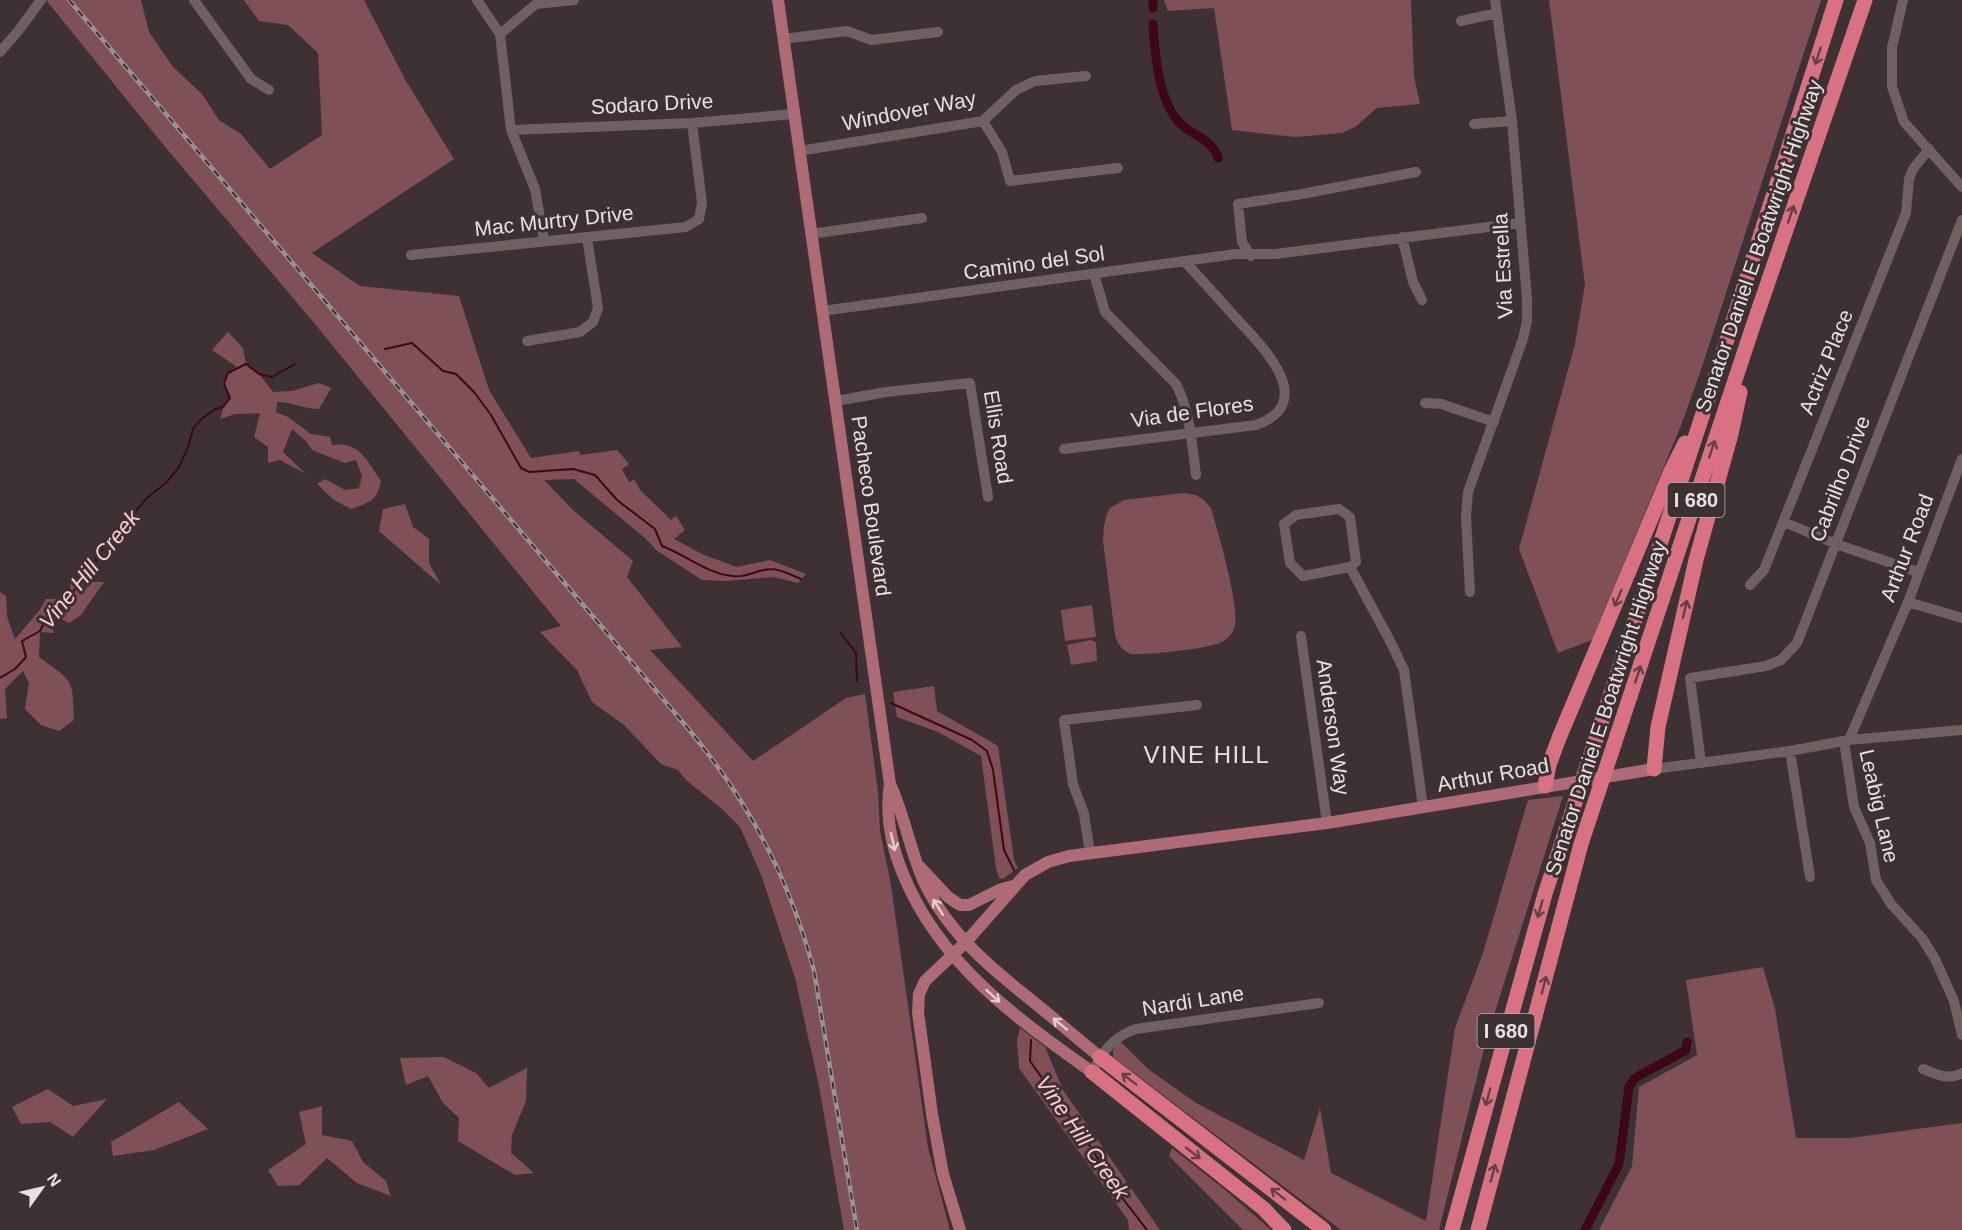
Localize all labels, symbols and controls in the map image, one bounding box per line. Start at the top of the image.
one-way arrow [1811,46,1822,65]
street label: Senator Daniel E Boatwright Highway [1691,76,1827,415]
street label: Windover Way [840,86,978,135]
street label: Sodaro Drive [590,89,714,118]
street label: Mac Murtry Drive [473,201,635,240]
one-way arrow [1787,205,1798,224]
street label: Via Estrella [1488,212,1517,319]
street label: Camino del Sol [962,241,1106,284]
street label: Actriz Place [1794,306,1857,418]
street label: Ellis Road [980,388,1017,485]
street label: Via de Flores [1129,392,1255,431]
street label: Cabrilho Drive [1805,413,1874,545]
street label: Pacheco Boulevard [847,414,896,598]
one-way arrow [1708,440,1719,459]
road number: I 680 [1668,483,1724,517]
street label: Arthur Road [1876,491,1938,605]
water label: Vine Hill Creek [34,504,145,634]
street label: Senator Daniel E Boatwright Highway [1540,537,1671,878]
one-way arrow [1612,589,1623,607]
one-way arrow [1680,599,1691,619]
street label: Anderson Way [1313,658,1354,797]
one-way arrow [1633,665,1644,684]
district label: VINE HILL [1144,741,1270,768]
street label: Leabig Lane [1855,747,1904,865]
street label: Arthur Road [1435,753,1551,796]
one-way arrow [887,832,899,851]
one-way arrow [932,899,944,916]
one-way arrow [1534,899,1546,918]
one-way arrow [1538,976,1550,995]
street label: Nardi Lane [1140,981,1245,1020]
one-way arrow [986,989,1001,1003]
road number: I 680 [1478,1014,1534,1048]
one-way arrow [1053,1017,1068,1031]
water label: Vine Hill Creek [1031,1071,1135,1205]
one-way arrow [1122,1073,1138,1086]
one-way arrow [1482,1087,1494,1106]
one-way arrow [1185,1147,1201,1160]
north arrow [12,1158,72,1218]
one-way arrow [1488,1164,1499,1183]
text: N [44,1170,64,1189]
one-way arrow [1271,1187,1287,1200]

